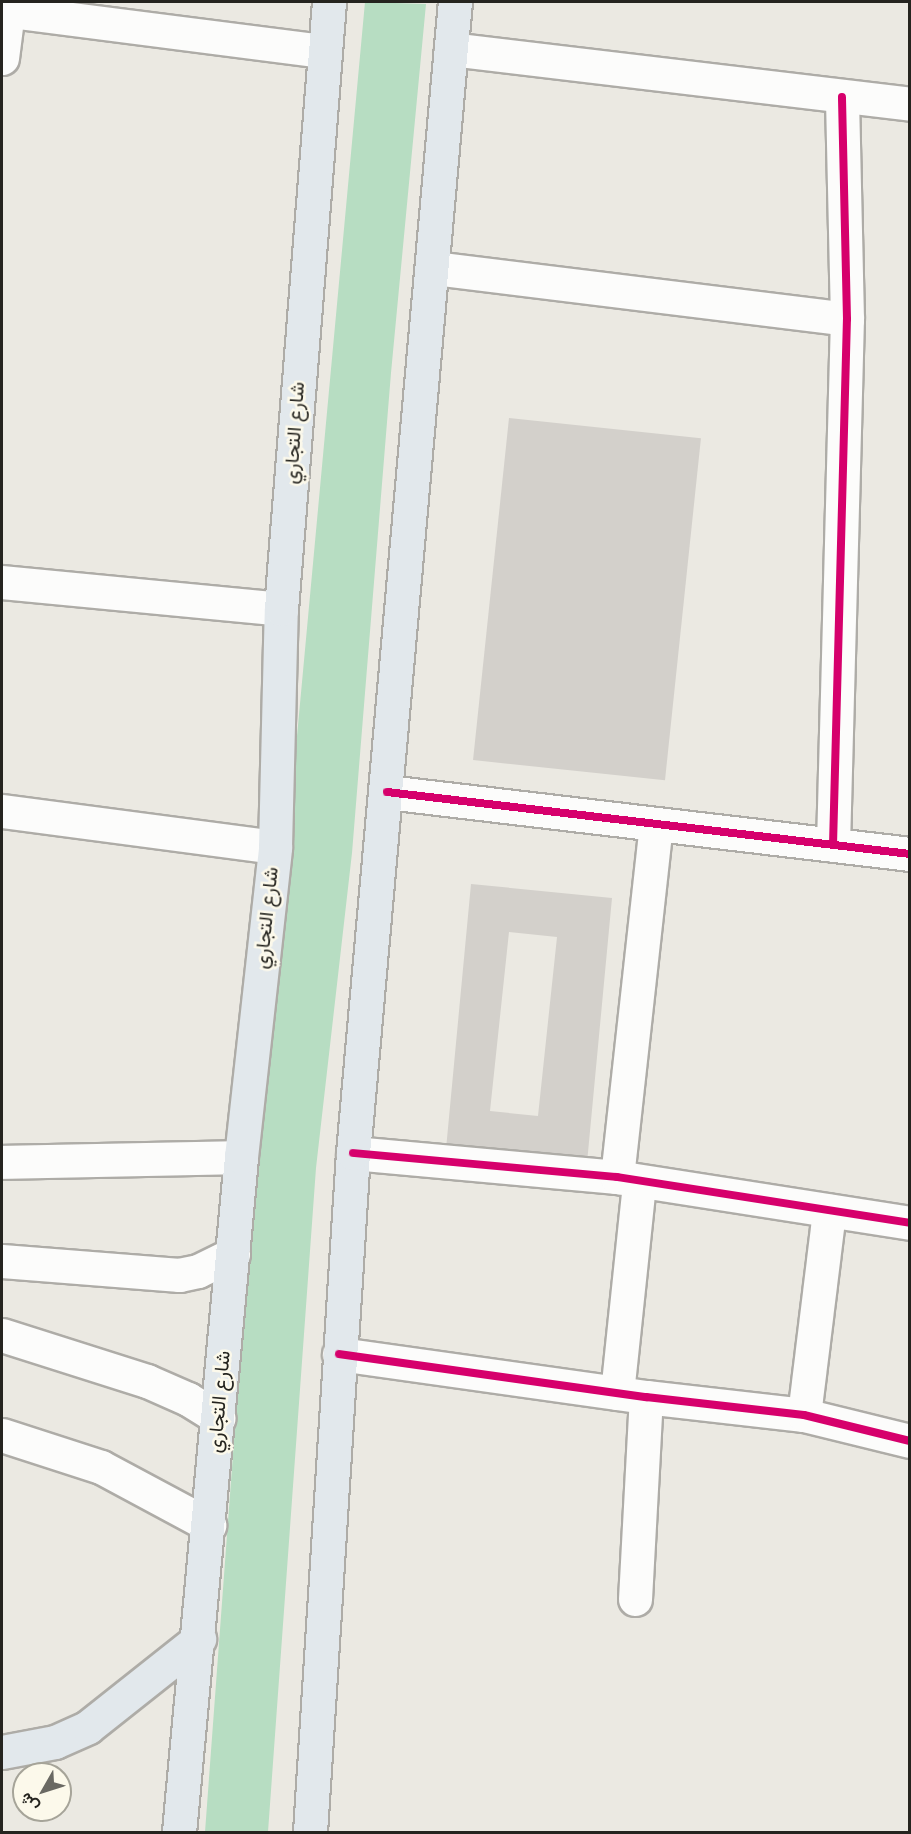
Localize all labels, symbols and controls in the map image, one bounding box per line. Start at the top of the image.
street label: شارع التجاري [279,381,311,485]
street label: شارع التجاري [250,866,284,970]
street label: شارع التجاري [204,1350,236,1454]
north arrow [12,1762,72,1822]
text: ش [14,1787,45,1817]

